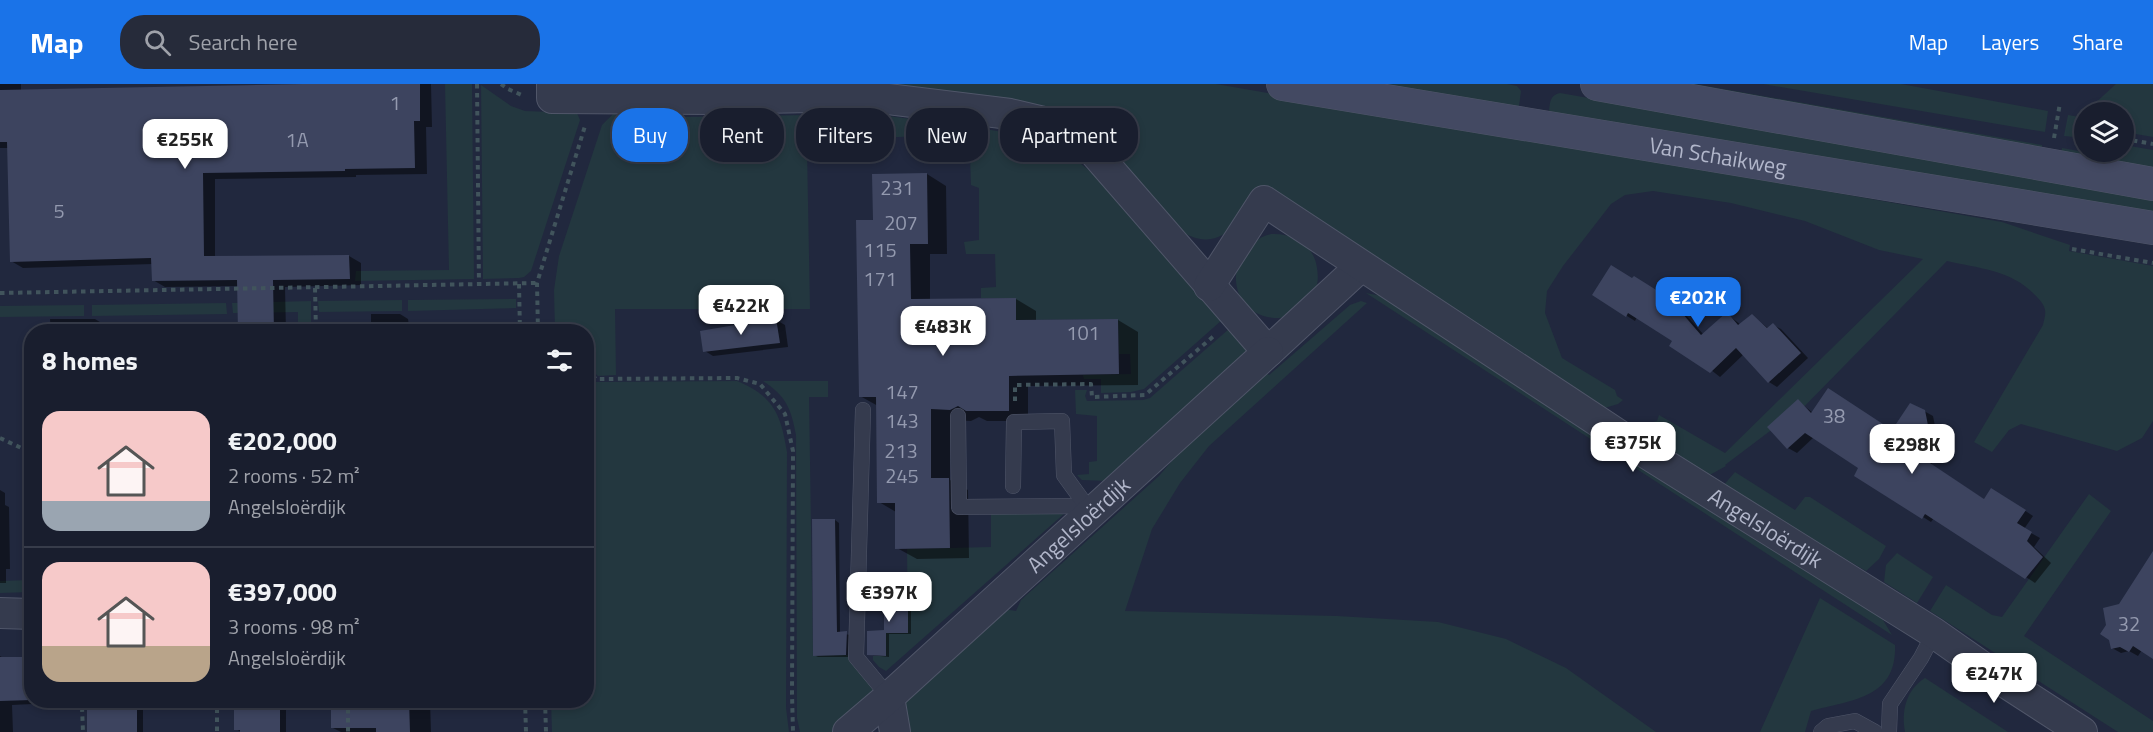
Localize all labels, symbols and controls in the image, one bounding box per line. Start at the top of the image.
search box [120,15,540,69]
text: Map [30,21,84,64]
text: Search here [189,25,298,59]
icon: search [141,26,174,59]
text: Map [1909,26,1948,58]
text: Layers [1981,26,2039,58]
text: Share [2072,26,2123,58]
house number: 1 [389,87,401,118]
map controls [2074,102,2134,162]
button: layers [2074,102,2134,162]
chip: Buy [612,108,688,162]
chip: Rent [700,108,784,162]
chip: Filters [796,108,894,162]
chip: New [906,108,988,162]
chip: Apartment [1000,108,1138,162]
pin: €255K [143,119,227,170]
text: €255K [157,123,213,154]
house number: 1A [285,124,309,155]
street label: Van Schaikweg [1647,128,1789,184]
house number: 231 [880,172,914,203]
house number: 5 [53,195,65,226]
house number: 207 [884,207,918,238]
house number: 115 [863,234,897,265]
house number: 171 [863,263,897,294]
pin: €202K [1656,277,1740,328]
text: €202K [1670,281,1726,312]
pin: €422K [699,285,783,336]
text: €422K [713,289,769,320]
pin: €483K [901,306,985,357]
text: €483K [915,310,971,341]
house number: 101 [1066,317,1100,348]
text: 8 homes [42,341,138,380]
icon: filters [543,344,576,377]
house number: 147 [885,376,919,407]
house number: 38 [1823,400,1845,431]
house number: 143 [885,405,919,436]
text: €202,000 [228,421,337,460]
pin: €375K [1591,422,1675,473]
pin: €298K [1870,424,1954,475]
text: €375K [1605,426,1661,457]
text: €298K [1884,428,1940,459]
icon: home [90,435,162,507]
house number: 213 [884,435,918,466]
text: 2 rooms · 52 m² [228,460,360,491]
house number: 245 [885,460,919,491]
street label: Angelsloërdijk [1019,468,1138,581]
street label: Angelsloërdijk [1702,479,1830,577]
text: Angelsloërdijk [228,491,346,522]
text: €397,000 [228,572,337,611]
pin: €397K [847,572,931,623]
text: €397K [861,576,917,607]
icon: home [90,586,162,658]
house number: 32 [2118,608,2140,639]
text: 3 rooms · 98 m² [228,611,360,642]
text: Angelsloërdijk [228,642,346,673]
pin: €247K [1952,653,2036,704]
text: €247K [1966,657,2022,688]

